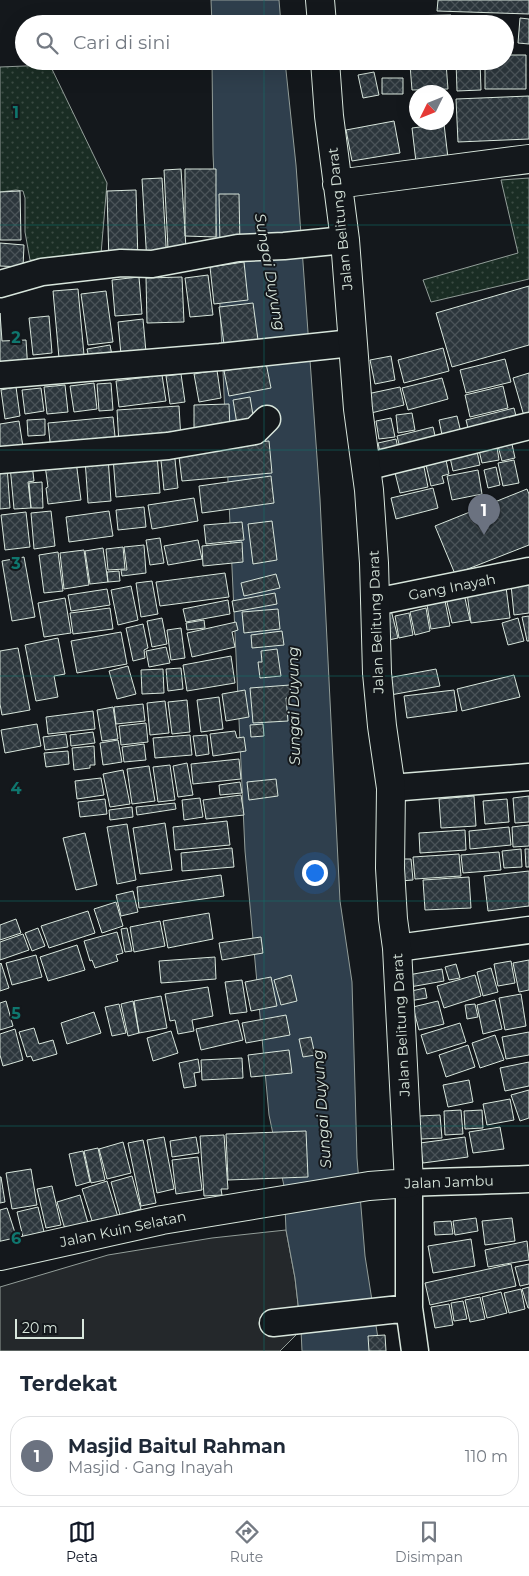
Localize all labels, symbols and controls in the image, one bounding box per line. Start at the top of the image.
search box [15,15,514,70]
icon: search [33,29,61,57]
text: Cari di sini [73,31,170,54]
north arrow [409,85,454,130]
text: 1 [13,103,19,122]
street label: Jalan Belitung Darat [324,146,357,292]
water label: Sungai Duyung [251,212,290,332]
text: 2 [11,328,21,347]
pin: 1 [468,494,500,535]
street label: Jalan Belitung Darat [364,550,388,695]
text: 3 [10,554,21,573]
street label: Gang Inayah [407,570,497,604]
water label: Sungai Duyung [283,646,304,766]
text: 4 [10,779,22,798]
your location [302,860,328,886]
street label: Jalan Belitung Darat [388,953,414,1098]
text: 5 [11,1004,21,1023]
water label: Sungai Duyung [308,1049,335,1169]
street label: Jalan Jambu [403,1171,494,1193]
street label: Jalan Kuin Selatan [57,1207,188,1251]
text: 6 [11,1229,21,1248]
scale bar [15,1316,84,1339]
text: 20 m [22,1319,58,1337]
text: Terdekat [20,1371,117,1396]
text: Masjid Baitul Rahman [68,1435,286,1458]
text: 1 [34,1447,40,1466]
text: 110 m [465,1447,508,1466]
text: Masjid · Gang Inayah [68,1458,234,1477]
tab: Peta [66,1518,98,1566]
tab: Rute [230,1518,263,1566]
tab: Disimpan [395,1518,463,1566]

